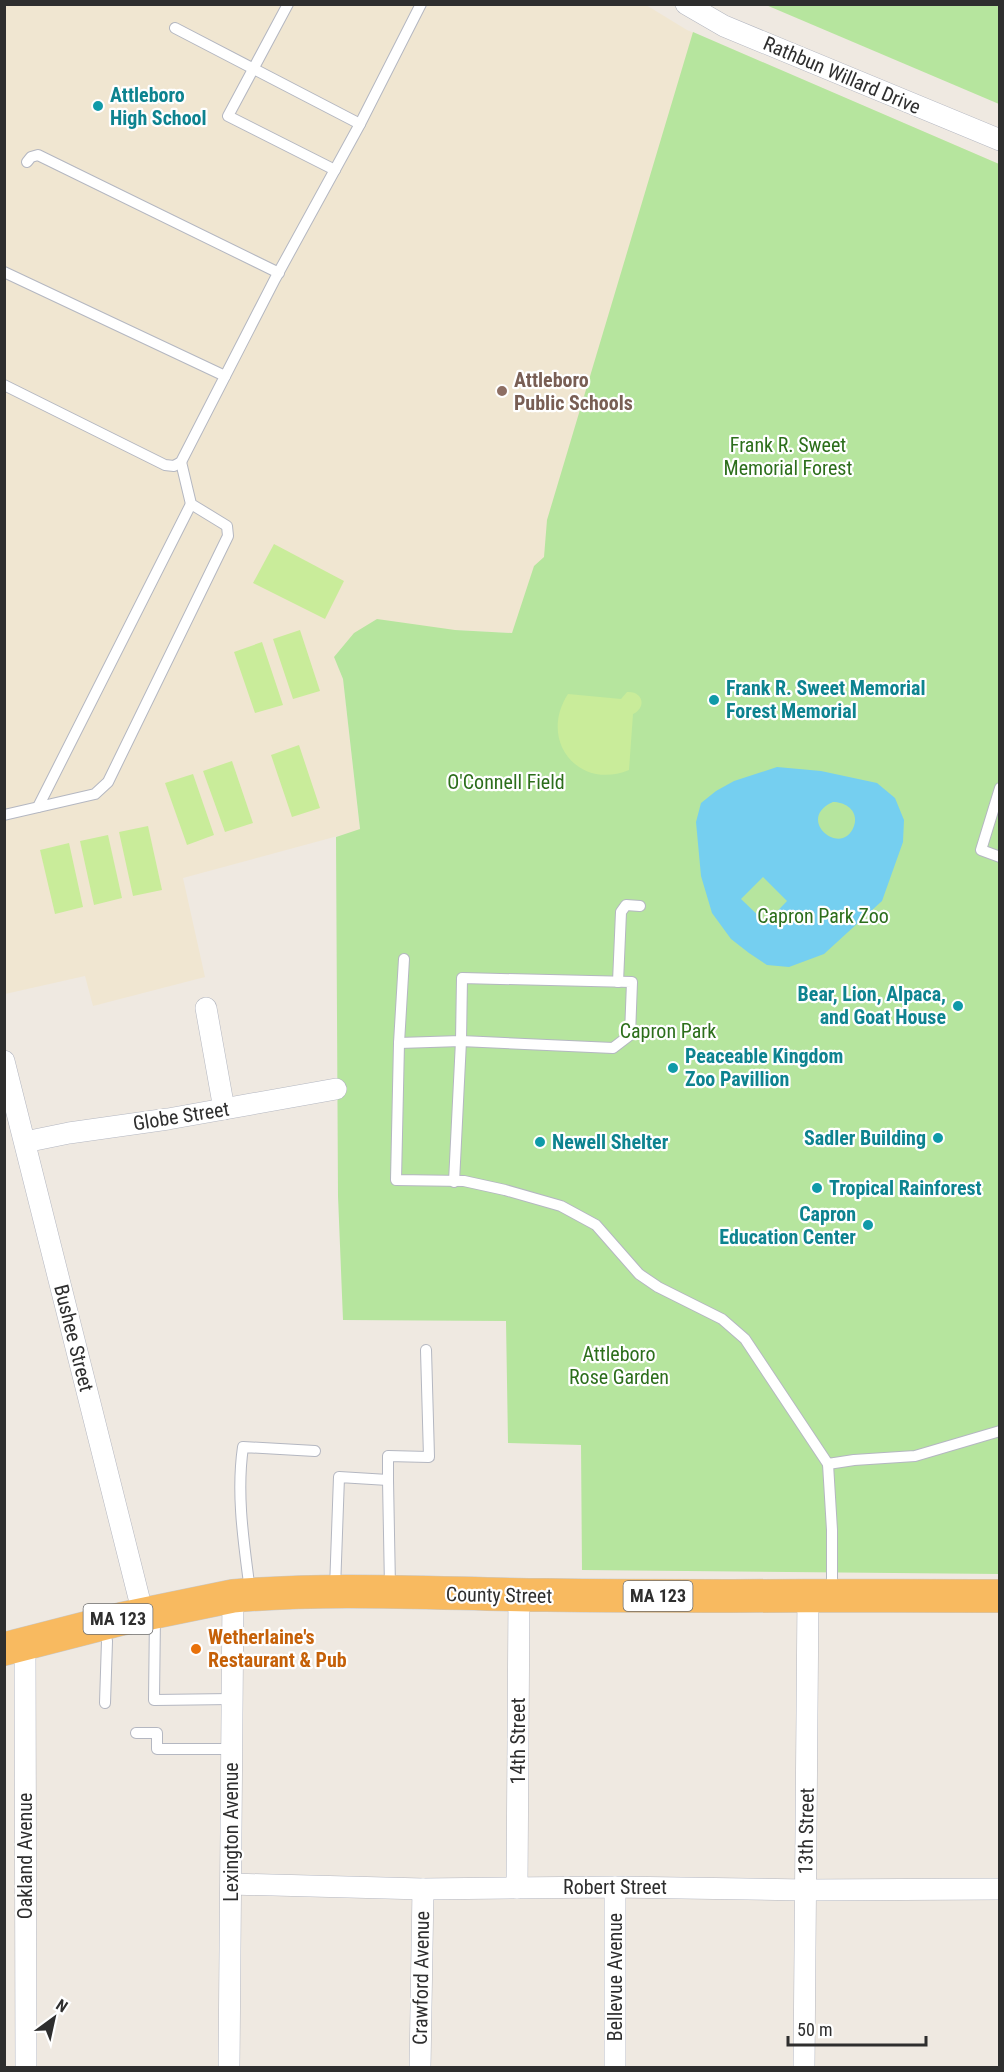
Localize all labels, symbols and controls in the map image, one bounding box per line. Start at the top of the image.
street label: Rathbun Willard Drive [760,31,924,119]
place label: Attleboro High School [110,83,207,130]
marker: Attleboro High School [91,99,105,113]
place label: Attleboro Public Schools [514,368,633,415]
marker: Attleboro Public Schools [495,384,509,398]
park label: Frank R. Sweet Memorial Forest [724,433,852,480]
place label: Frank R. Sweet Memorial Forest Memorial [726,676,926,723]
marker: Frank R. Sweet Memorial Forest Memorial [707,693,721,707]
park label: O'Connell Field [447,770,565,794]
park label: Capron Park Zoo [757,904,889,928]
place label: Bear, Lion, Alpaca, and Goat House [798,982,946,1029]
marker: Bear, Lion, Alpaca, and Goat House [951,999,965,1013]
park label: Capron Park [620,1019,716,1043]
place label: Peaceable Kingdom Zoo Pavillion [685,1044,843,1091]
marker: Peaceable Kingdom Zoo Pavillion [666,1061,680,1075]
street label: Globe Street [131,1097,231,1135]
place label: Sadler Building [804,1126,926,1150]
place label: Newell Shelter [552,1130,669,1154]
marker: Sadler Building [931,1131,945,1145]
marker: Newell Shelter [533,1135,547,1149]
place label: Tropical Rainforest [829,1176,982,1200]
marker: Tropical Rainforest [810,1181,824,1195]
place label: Capron Education Center [719,1202,856,1249]
marker: Capron Education Center [861,1218,875,1232]
street label: Bushee Street [49,1282,99,1394]
park label: Attleboro Rose Garden [569,1342,669,1389]
road number: MA 123 [624,1581,692,1611]
street label: County Street [446,1582,553,1608]
road number: MA 123 [84,1604,152,1634]
place label: Wetherlaine's Restaurant & Pub [208,1625,347,1672]
marker: Wetherlaine's Restaurant & Pub [189,1642,203,1656]
street label: 14th Street [506,1698,530,1784]
street label: Lexington Avenue [219,1762,243,1902]
street label: 13th Street [793,1787,819,1875]
street label: Oakland Avenue [13,1793,37,1919]
street label: Robert Street [563,1875,667,1899]
street label: Crawford Avenue [408,1911,434,2045]
street label: Bellevue Avenue [603,1913,627,2041]
north arrow [24,1988,84,2048]
text: N [53,1995,71,2016]
scale bar [788,2009,926,2047]
text: 50 m [797,2019,832,2040]

